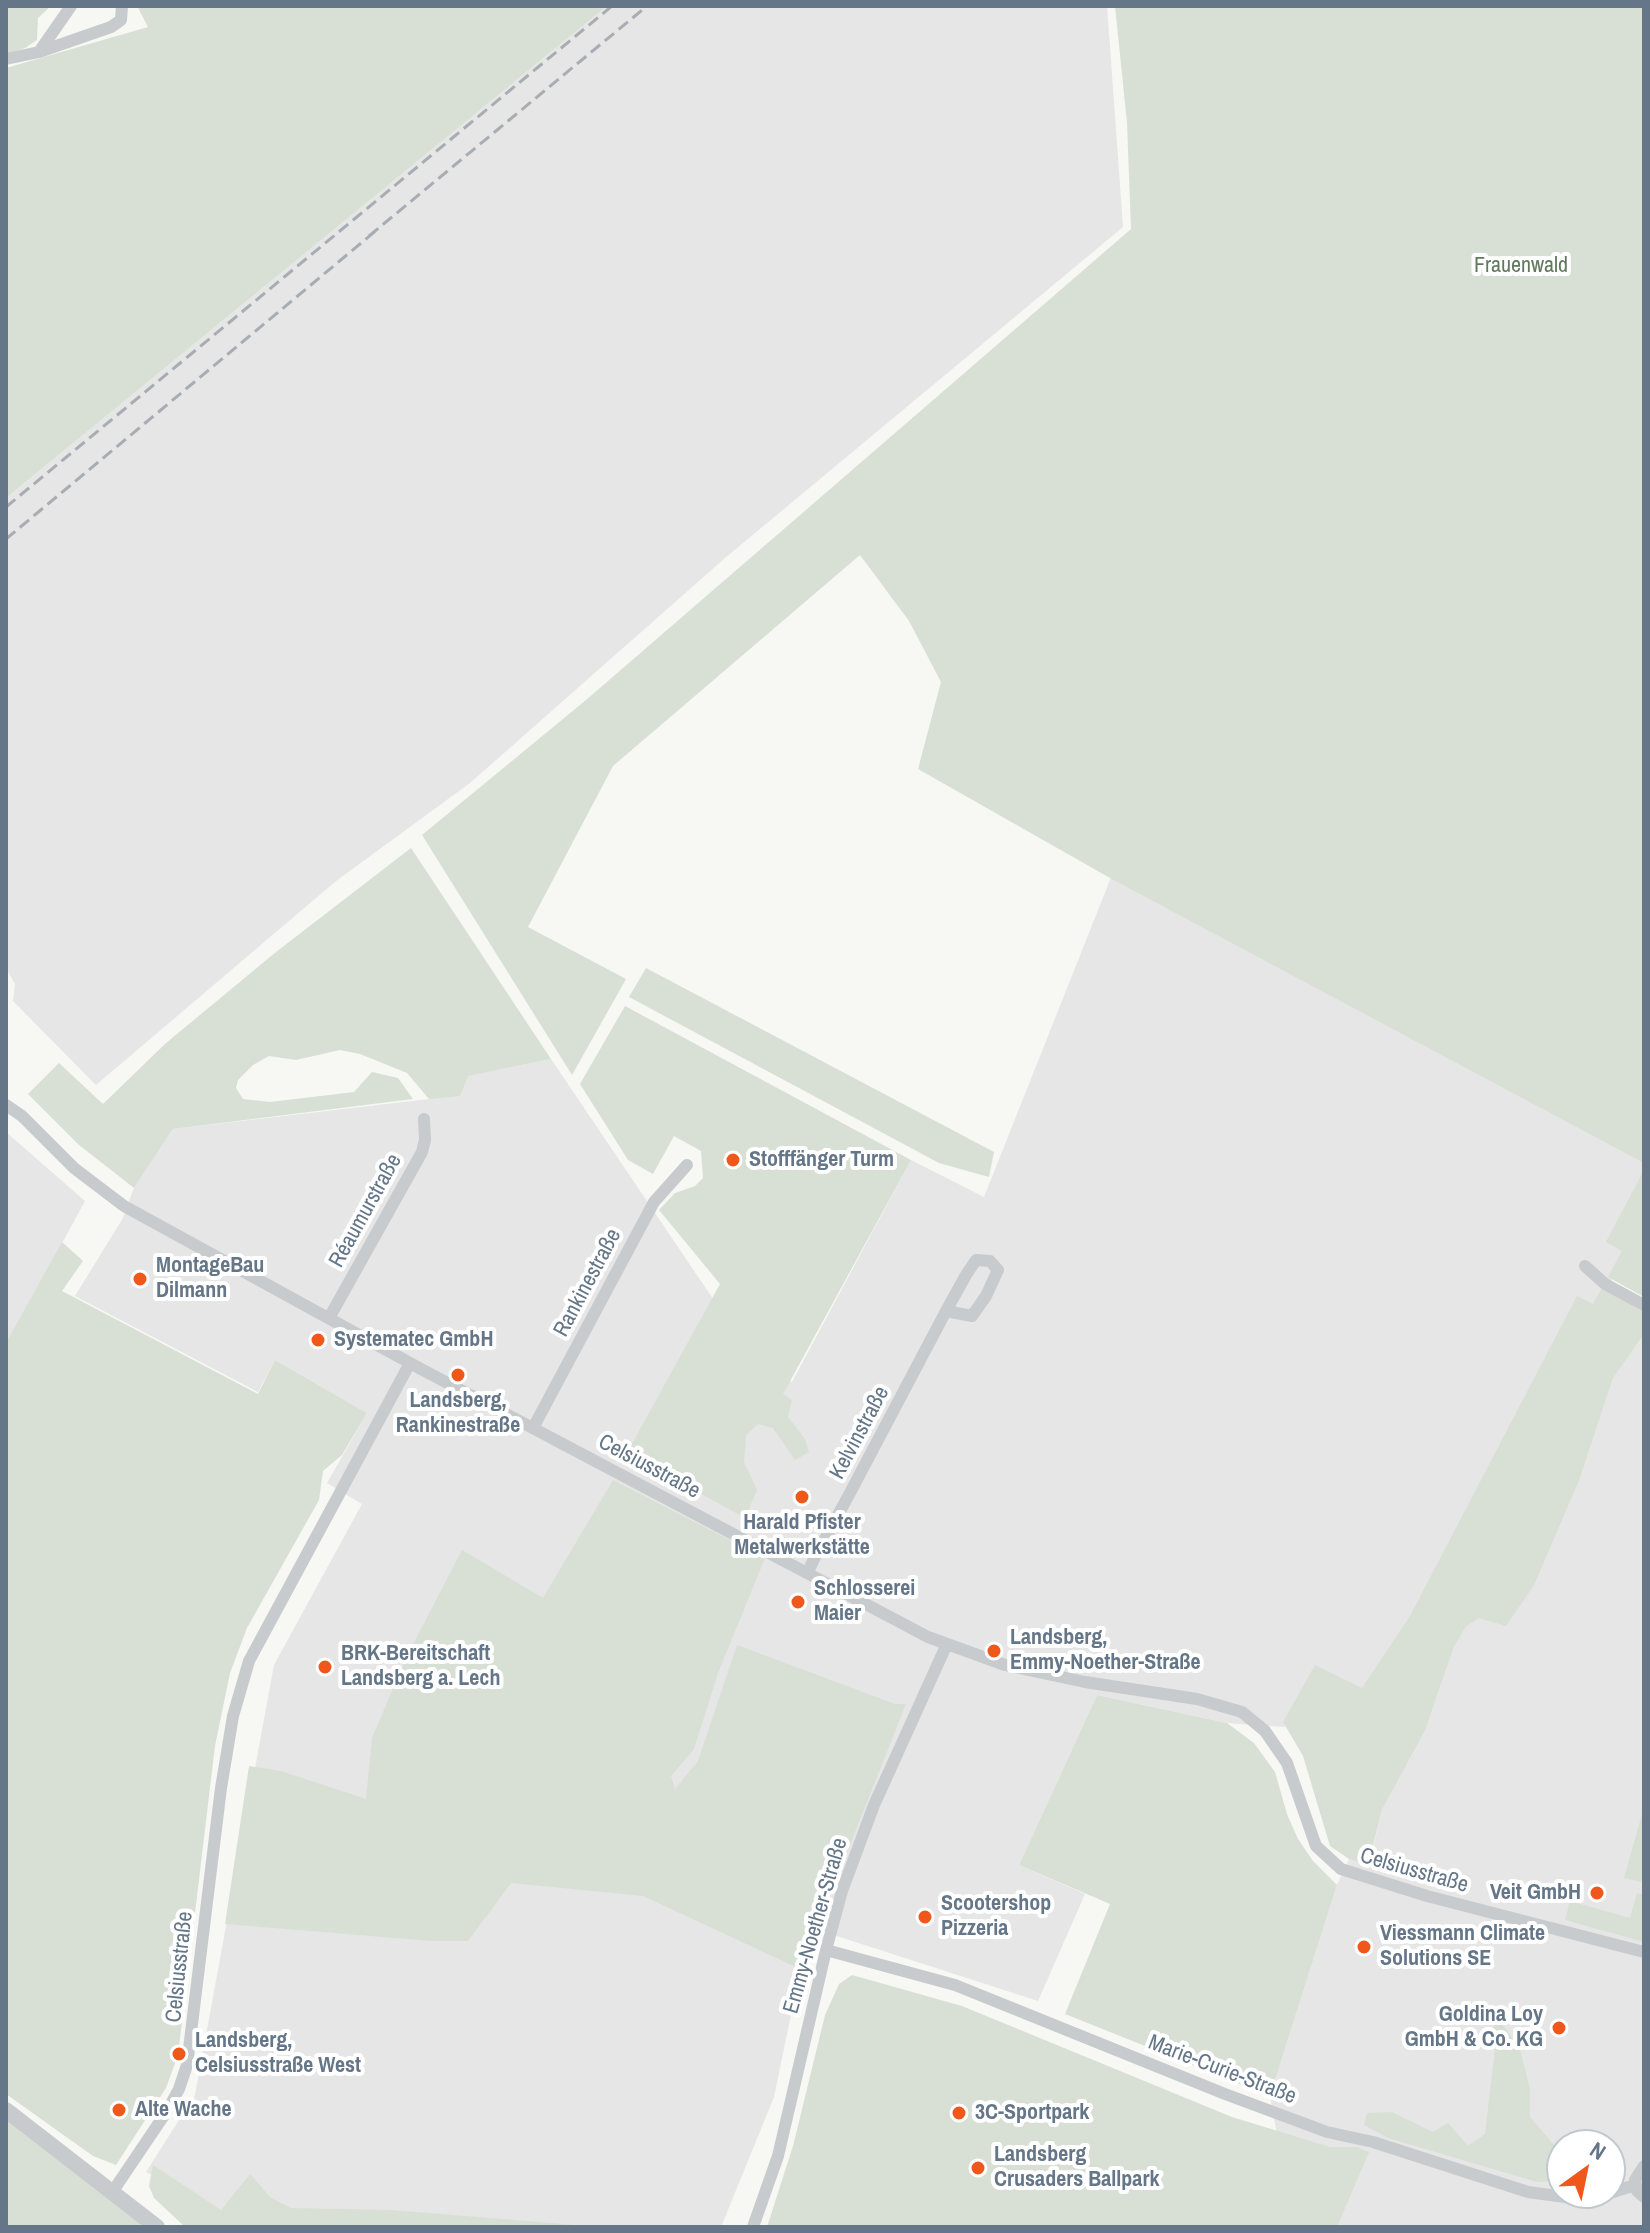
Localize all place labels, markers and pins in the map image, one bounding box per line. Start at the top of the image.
place label: Stofffänger Turm [749,1147,894,1173]
marker: Stofffänger Turm [724,1151,742,1169]
place label: MontageBau Dilmann [156,1253,264,1304]
marker: MontageBau Dilmann [131,1270,149,1288]
place label: Systematec GmbH [334,1327,493,1353]
marker: Systematec GmbH [309,1331,327,1349]
marker: Landsberg, Rankinestraße [449,1366,467,1384]
place label: Landsberg, Rankinestraße [396,1388,520,1440]
marker: Harald Pfister Metalwerkstätte [793,1488,811,1506]
place label: Harald Pfister Metalwerkstätte [734,1510,870,1562]
place label: Schlosserei Maier [814,1576,915,1628]
marker: Schlosserei Maier [789,1593,807,1611]
place label: Landsberg, Emmy-Noether-Straße [1010,1625,1200,1676]
place label: BRK-Bereitschaft Landsberg a. Lech [341,1641,500,1692]
marker: Landsberg, Emmy-Noether-Straße [985,1642,1003,1660]
marker: BRK-Bereitschaft Landsberg a. Lech [316,1658,334,1676]
place label: Veit GmbH [1490,1880,1581,1906]
marker: Veit GmbH [1588,1884,1606,1902]
place label: Scootershop Pizzeria [941,1891,1051,1942]
marker: Scootershop Pizzeria [916,1908,934,1926]
place label: Viessmann Climate Solutions SE [1380,1921,1545,1972]
marker: Viessmann Climate Solutions SE [1355,1938,1373,1956]
place label: Goldina Loy GmbH & Co. KG [1405,2002,1543,2054]
marker: Goldina Loy GmbH & Co. KG [1550,2019,1568,2037]
place label: Landsberg, Celsiusstraße West [195,2028,361,2080]
marker: Landsberg, Celsiusstraße West [170,2045,188,2063]
place label: Alte Wache [135,2097,232,2123]
place label: 3C-Sportpark [975,2100,1089,2126]
marker: Alte Wache [110,2101,128,2119]
marker: 3C-Sportpark [950,2104,968,2122]
place label: Landsberg Crusaders Ballpark [994,2142,1159,2194]
marker: Landsberg Crusaders Ballpark [969,2159,987,2177]

